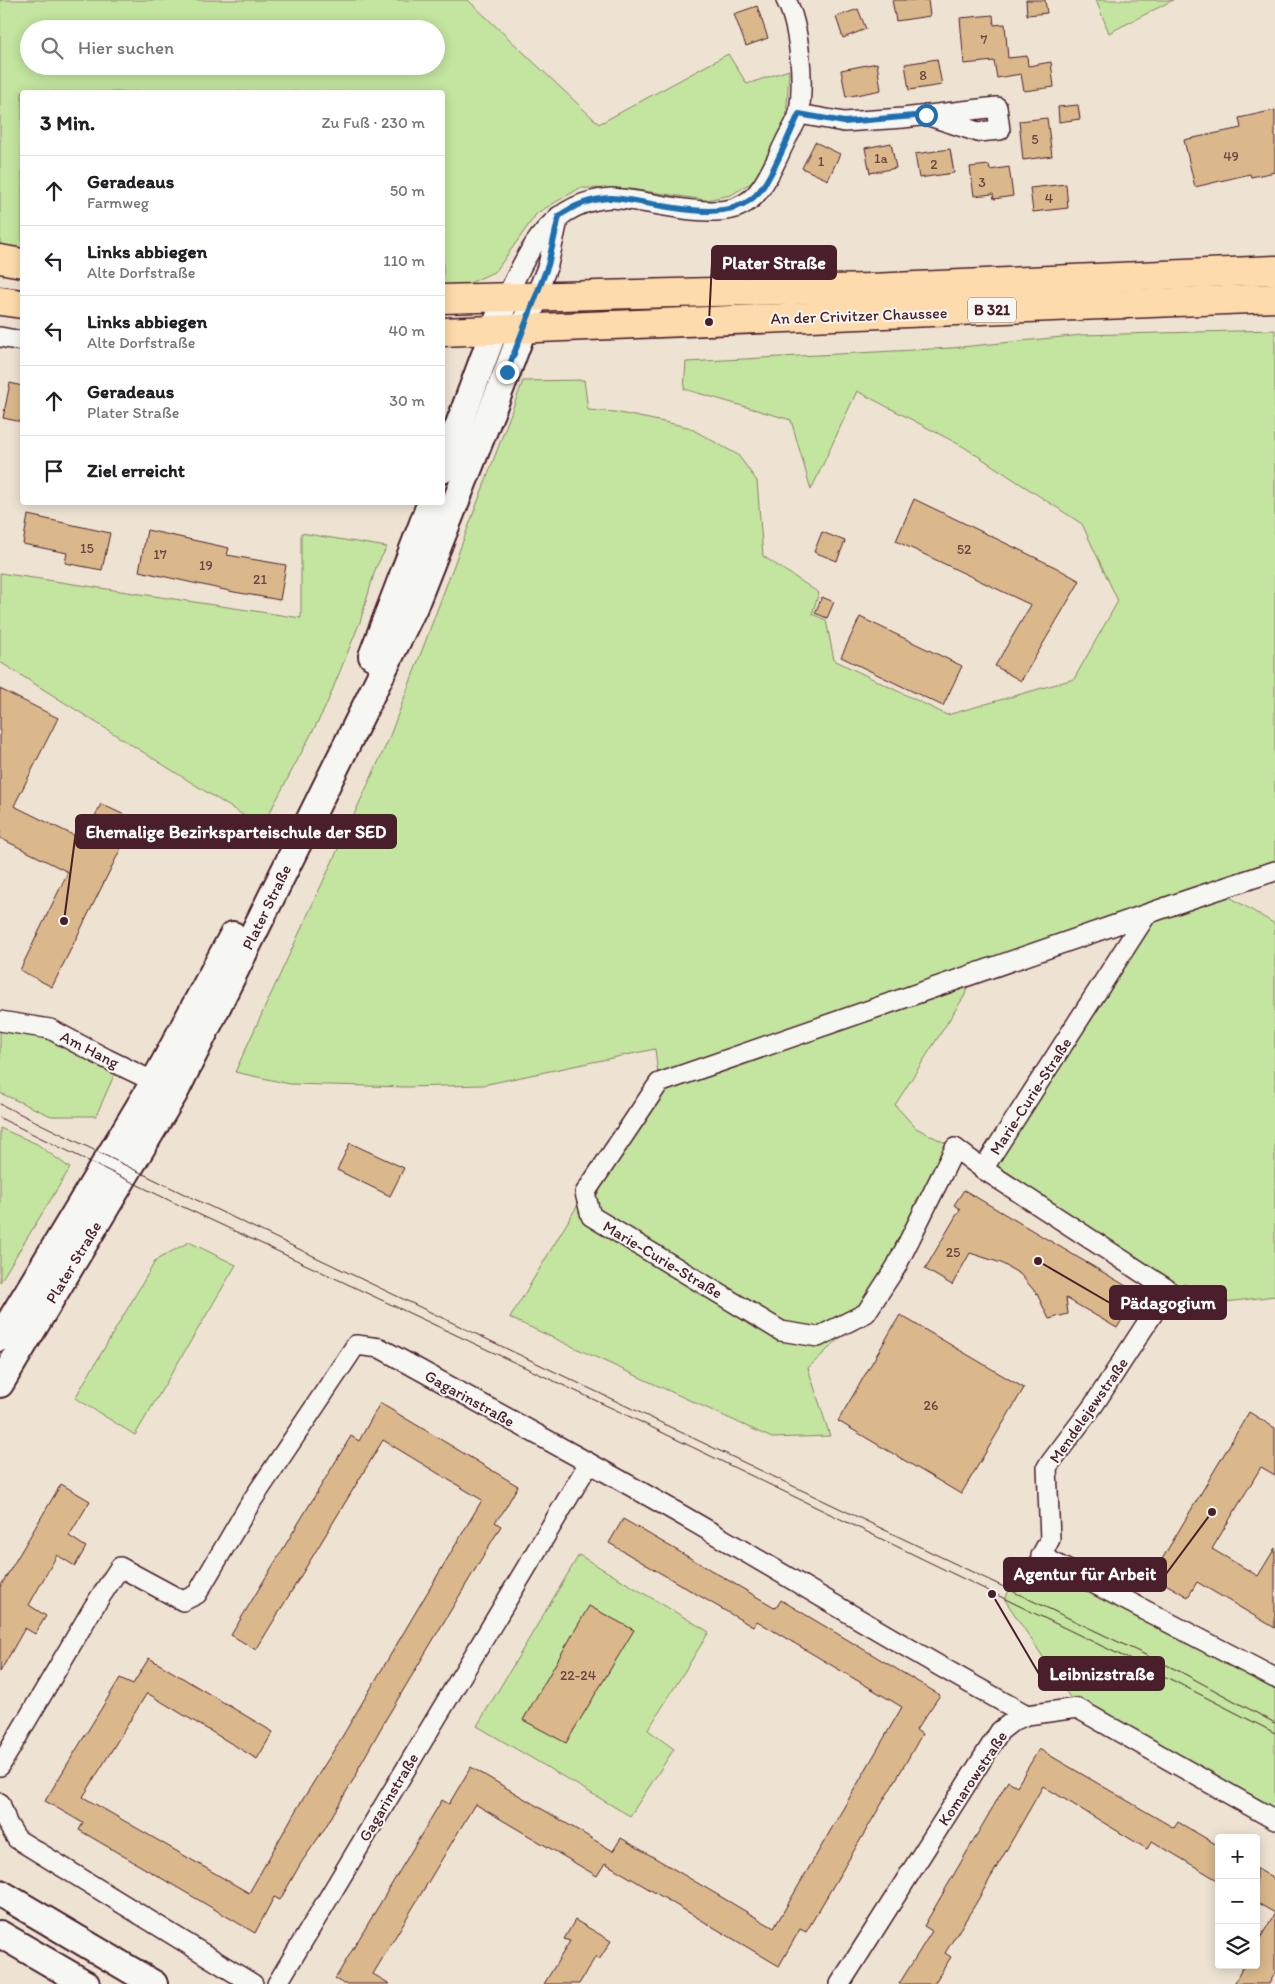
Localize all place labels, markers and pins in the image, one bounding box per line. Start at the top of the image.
callout: Plater Straße [712,246,836,279]
callout: Ehemalige Bezirksparteischule der SED [76,815,396,848]
callout: Pädagogium [1110,1286,1226,1319]
callout: Agentur für Arbeit [1004,1558,1166,1591]
callout: Leibnizstraße [1039,1657,1164,1690]

